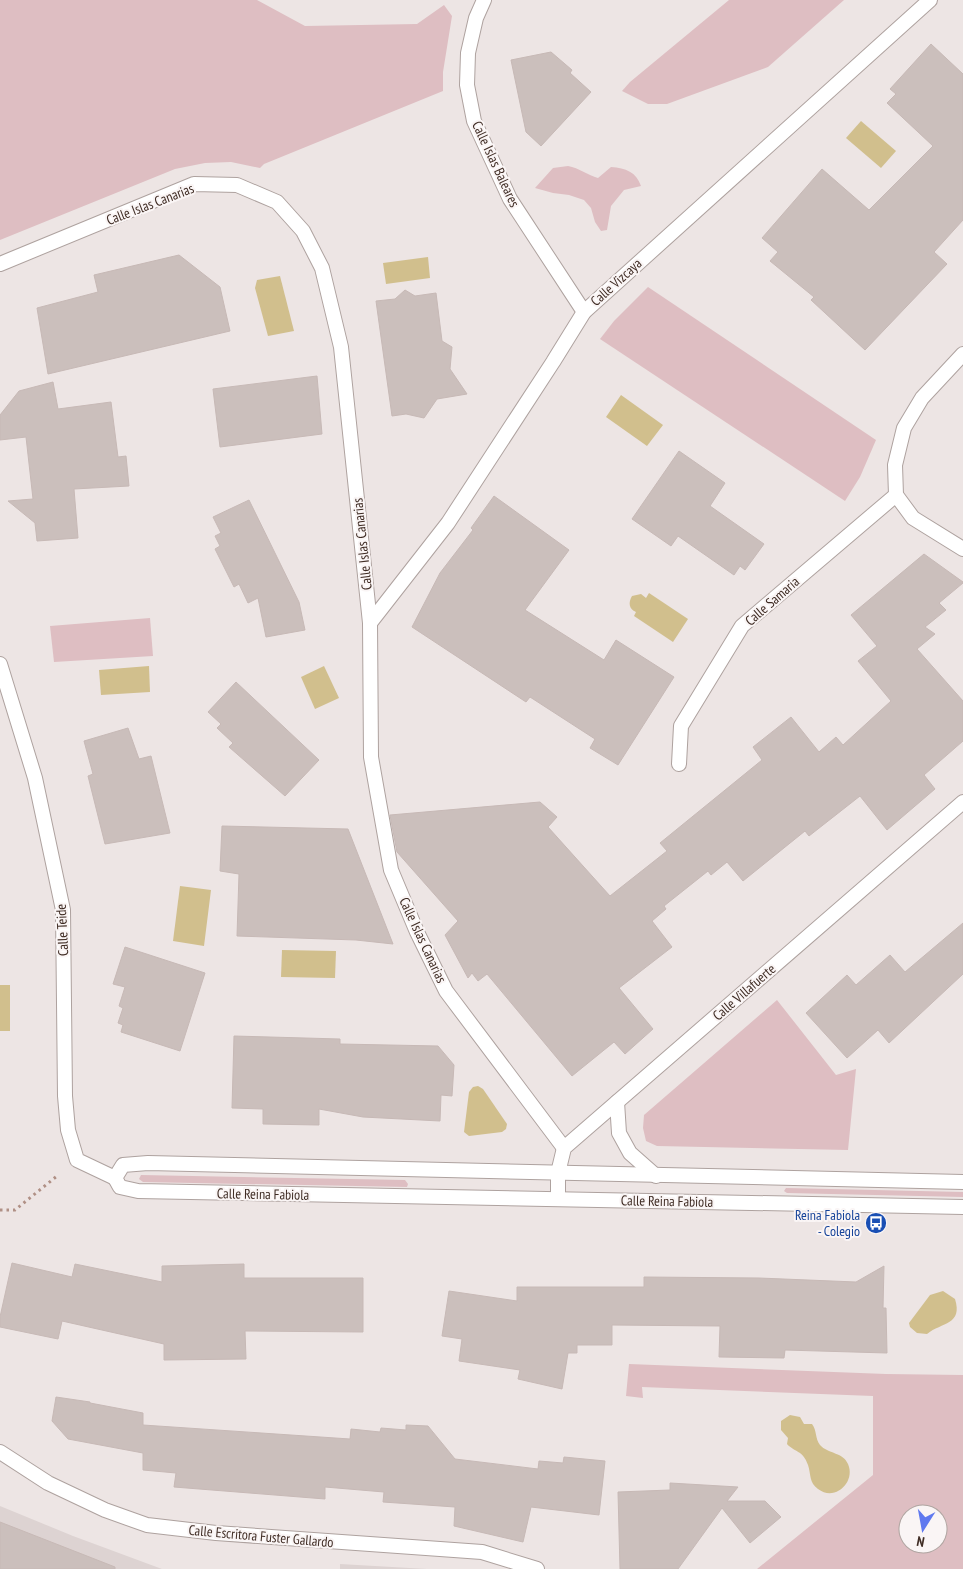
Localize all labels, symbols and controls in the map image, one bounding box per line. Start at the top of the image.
street label: Calle Islas Baleares [468,118,524,210]
street label: Calle Islas Canarias [104,179,197,229]
street label: Calle Vizcaya [587,254,645,310]
street label: Calle Islas Canarias [348,497,376,591]
street label: Calle Samaria [741,573,803,629]
street label: Calle Islas Canarias [395,894,451,986]
street label: Calle Teide [52,903,72,957]
street label: Calle Villafuerte [709,960,779,1024]
street label: Calle Reina Fabiola [217,1184,309,1204]
street label: Calle Reina Fabiola [621,1191,713,1211]
place label: Reina Fabiola - Colegio [795,1206,860,1240]
bus stop icon: Reina Fabiola - Colegio [864,1211,888,1235]
north arrow [898,1504,948,1554]
street label: Calle Escritora Fuster Gallardo [188,1521,334,1551]
text: N [915,1532,926,1551]

